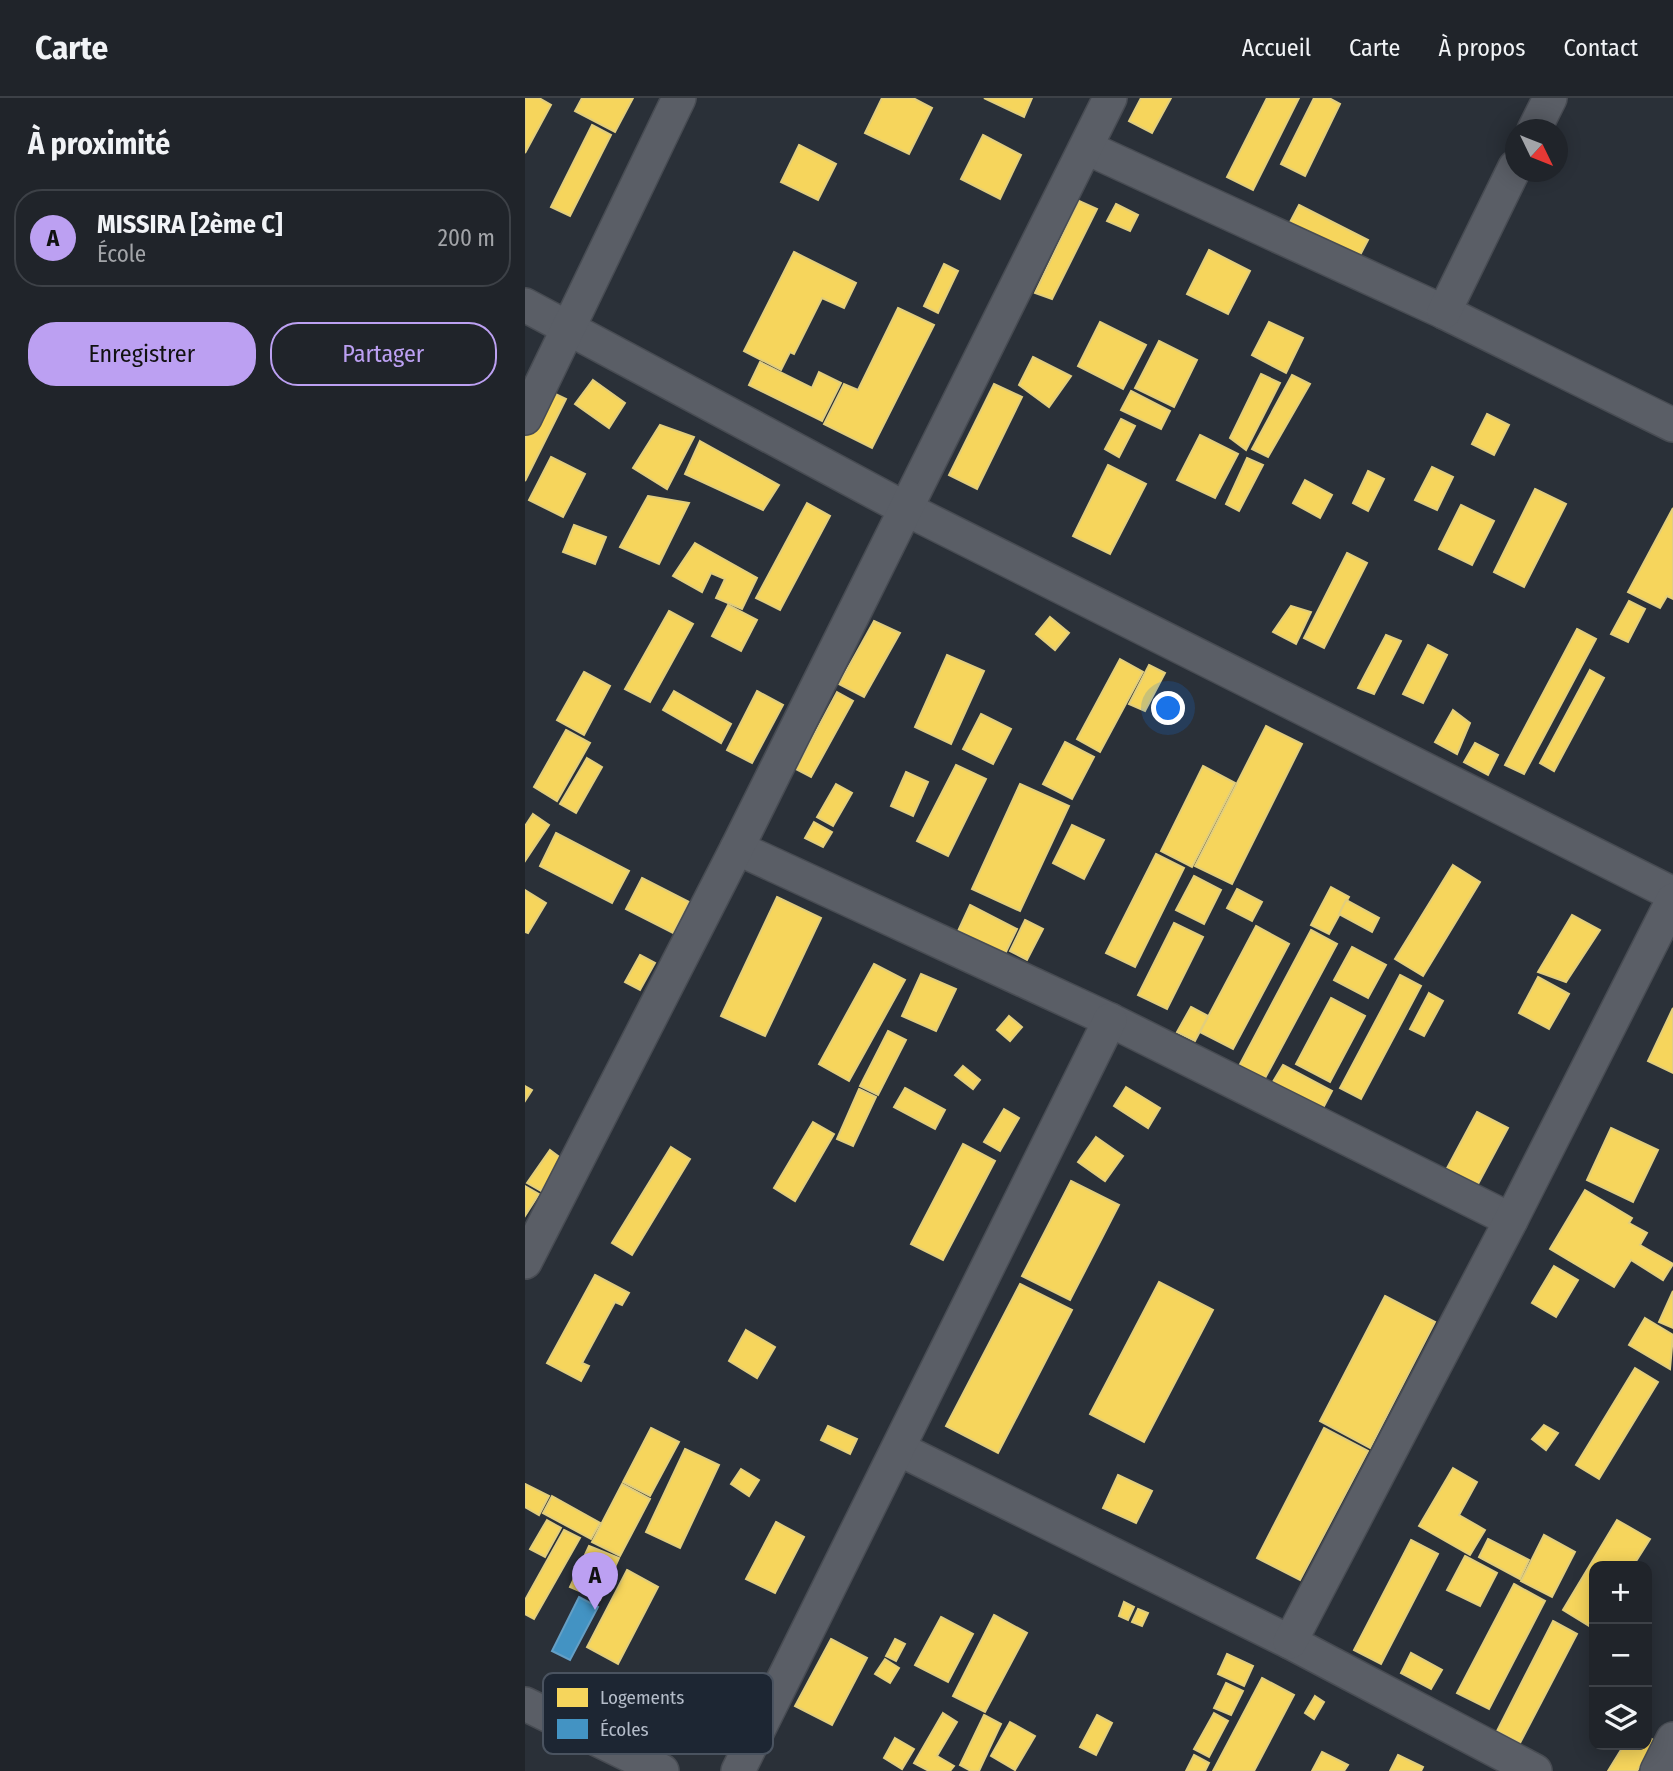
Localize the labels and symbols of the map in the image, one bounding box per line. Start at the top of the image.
north arrow [1505,119,1568,182]
your location [1151,691,1185,725]
pin: A [572,1552,618,1610]
legend [543,1673,773,1754]
text: Logements [600,1686,684,1709]
text: Écoles [600,1718,649,1741]

